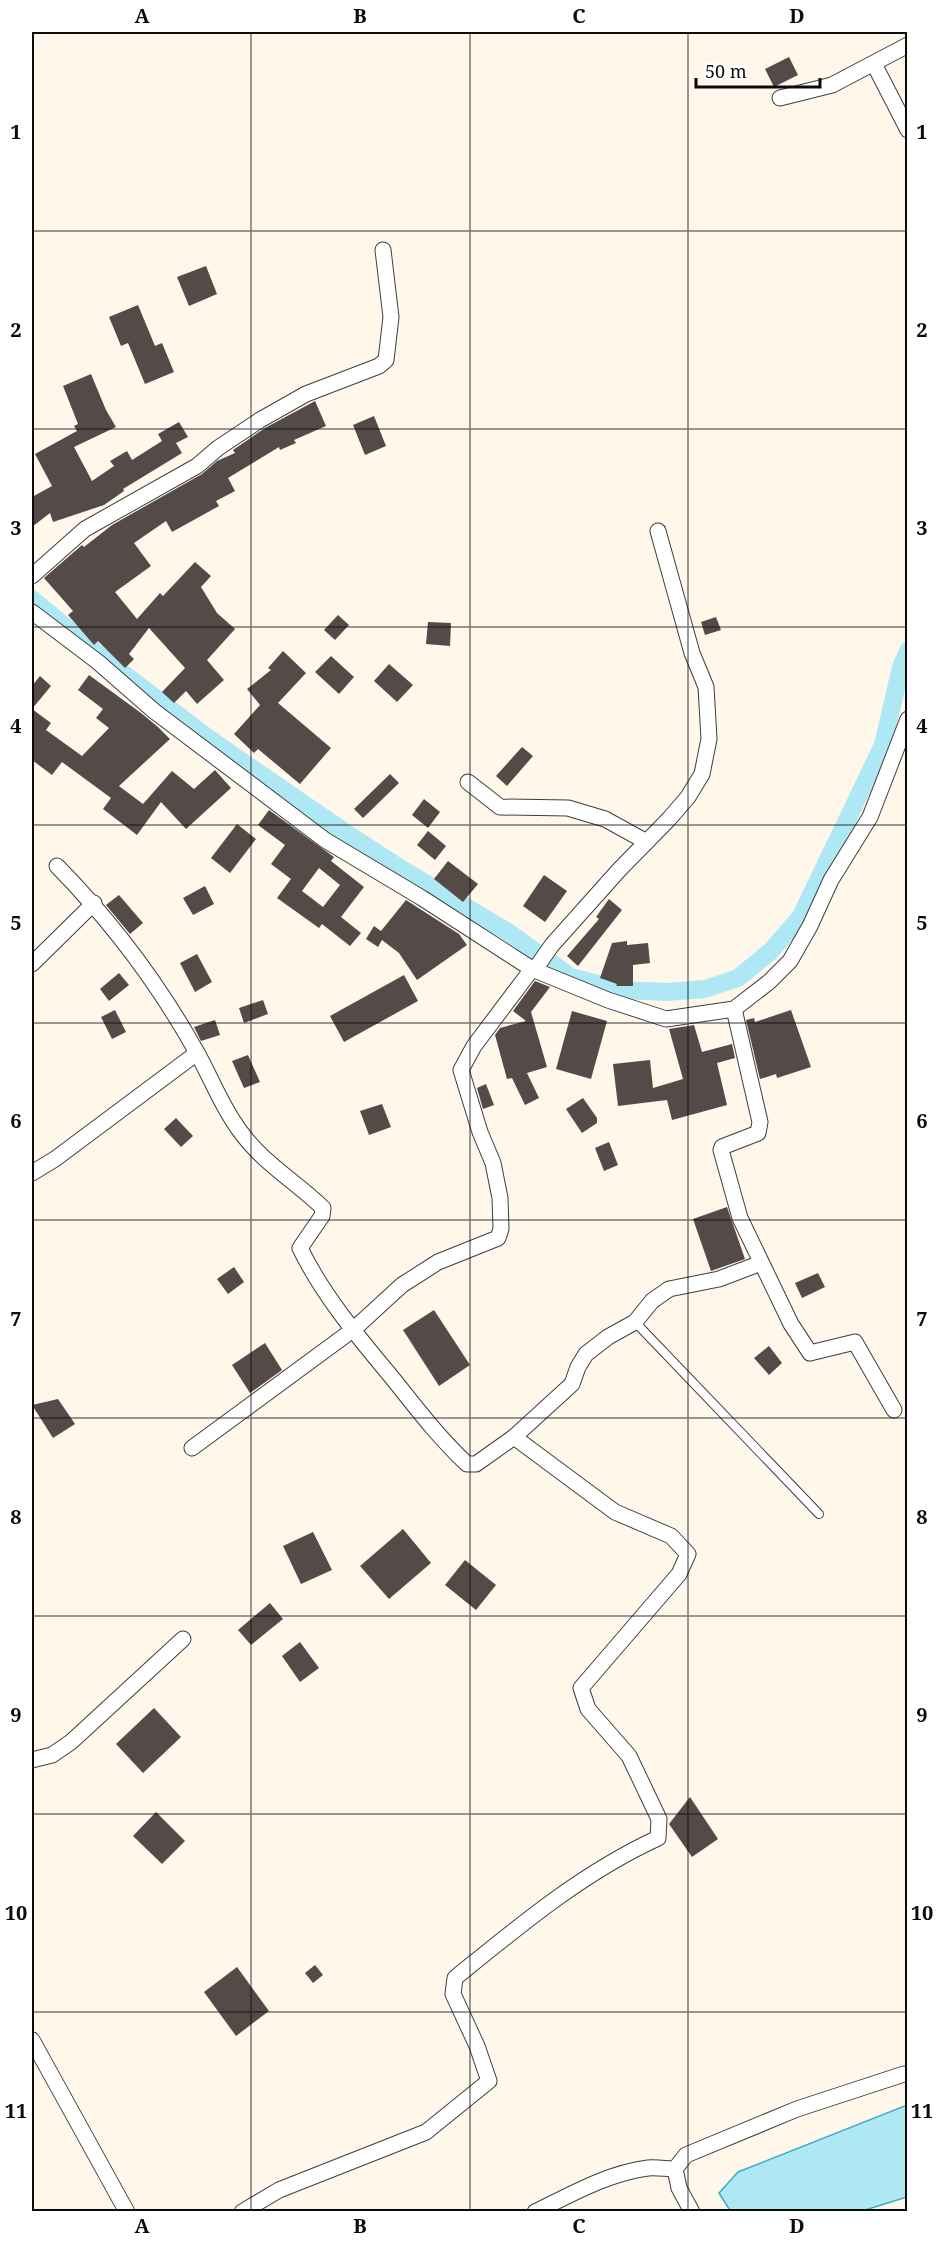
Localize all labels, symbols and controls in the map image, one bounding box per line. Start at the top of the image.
text: A [134,2,150,29]
text: B [353,2,367,29]
text: C [572,2,586,29]
text: D [789,2,805,29]
scale bar [696,51,820,89]
text: 50 m [705,59,747,83]
text: 1 [10,118,22,145]
text: 1 [916,118,928,145]
text: 2 [10,316,22,343]
text: 2 [916,316,928,343]
text: 3 [10,514,22,541]
text: 3 [916,514,928,541]
text: 4 [10,712,22,739]
text: 4 [916,712,928,739]
text: 5 [10,909,22,936]
text: 5 [916,909,928,936]
text: 6 [10,1107,22,1134]
text: 6 [916,1107,928,1134]
text: 7 [10,1305,22,1332]
text: 7 [916,1305,928,1332]
text: 8 [10,1503,22,1530]
text: 8 [916,1503,928,1530]
text: 9 [10,1701,22,1728]
text: 9 [916,1701,928,1728]
text: 10 [5,1899,27,1926]
text: 10 [911,1899,933,1926]
text: 11 [5,2097,27,2124]
text: 11 [911,2097,933,2124]
text: A [134,2212,150,2239]
text: B [353,2212,367,2239]
text: C [572,2212,586,2239]
text: D [789,2212,805,2239]

